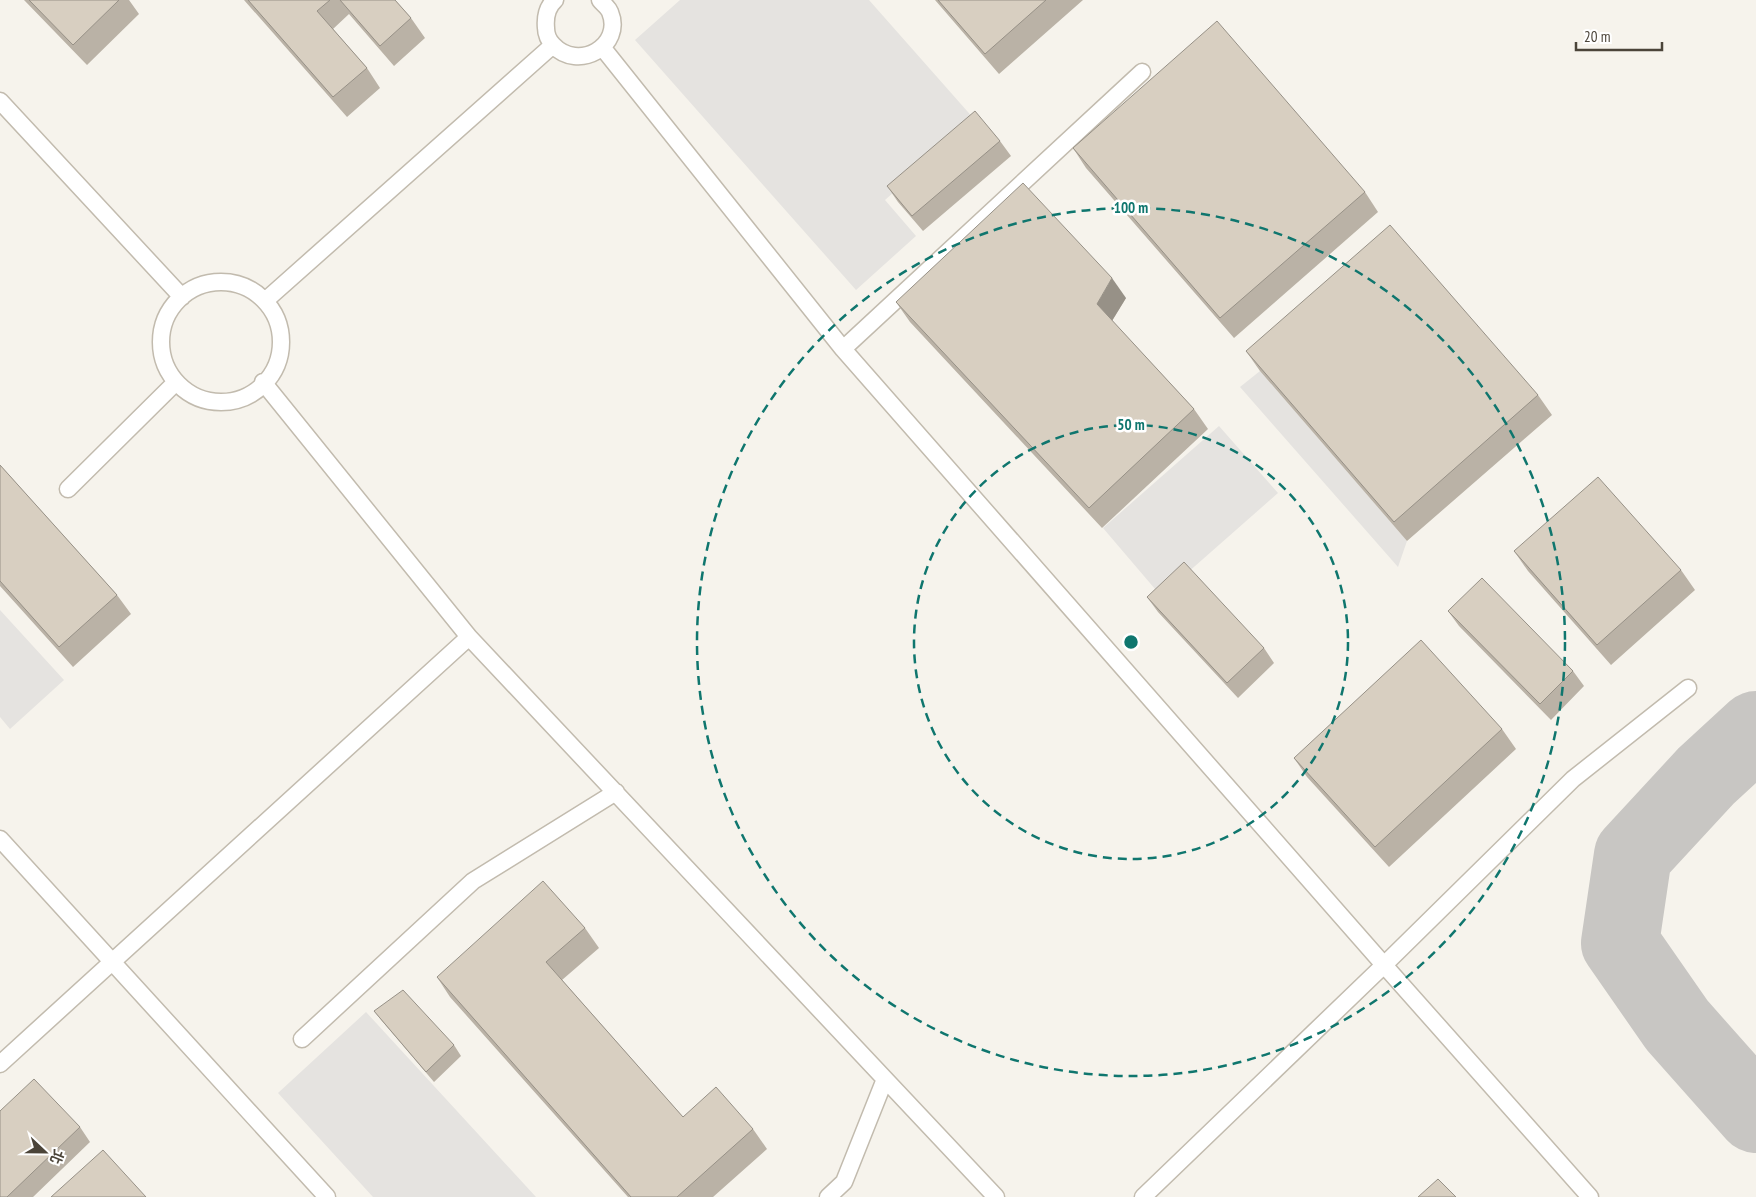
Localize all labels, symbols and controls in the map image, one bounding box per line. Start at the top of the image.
scale bar [1576,20,1662,52]
text: 20 m [1584,27,1610,46]
text: 100 m [1114,198,1148,217]
text: 50 m [1117,415,1145,434]
centre of rings [1122,633,1140,651]
north arrow [20,1127,70,1177]
text: 北 [46,1147,68,1167]

